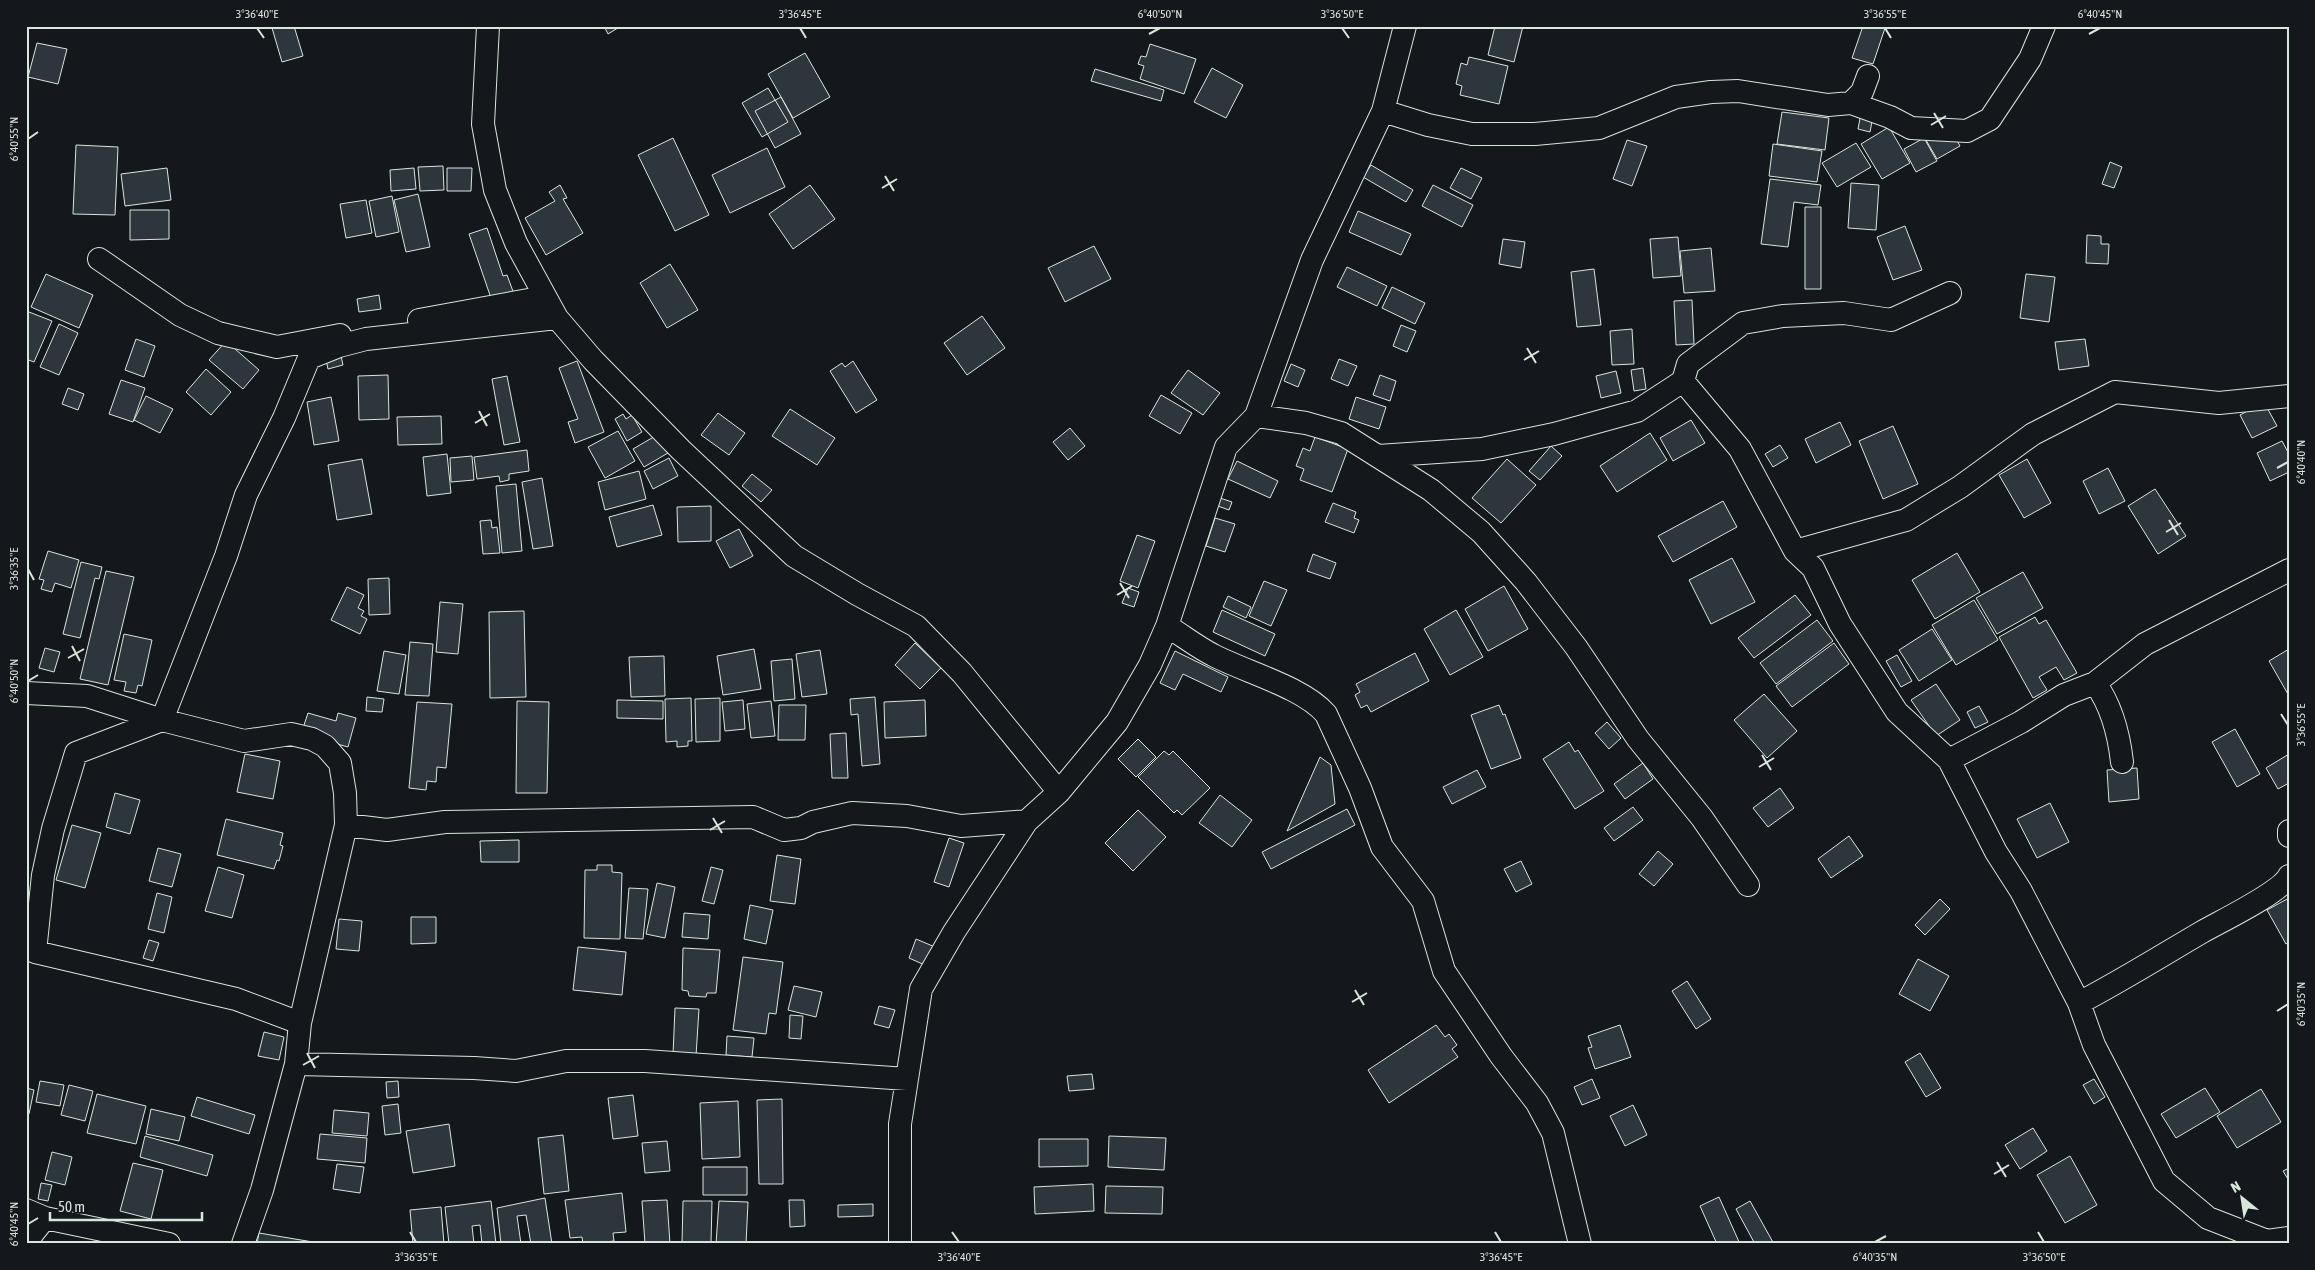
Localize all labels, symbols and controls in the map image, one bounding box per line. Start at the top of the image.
text: 3°36'40"E [236,7,278,21]
text: 3°36'45"E [779,7,821,21]
text: 6°40'50"N [1138,7,1182,21]
text: 3°36'50"E [1321,7,1363,21]
text: 3°36'55"E [1864,7,1906,21]
text: 6°40'45"N [2078,7,2122,21]
text: 6°40'55"N [7,117,21,161]
text: 6°40'40"N [2294,440,2308,484]
text: 3°36'35"E [7,548,21,590]
text: 6°40'50"N [7,659,21,703]
text: 3°36'55"E [2294,704,2308,746]
text: 6°40'35"N [2294,982,2308,1026]
north arrow [2218,1172,2268,1222]
text: N [2228,1178,2243,1196]
scale bar [50,1190,202,1222]
text: 50 m [58,1198,85,1215]
text: 6°40'45"N [7,1202,21,1246]
text: 3°36'35"E [395,1250,437,1264]
text: 3°36'40"E [938,1250,980,1264]
text: 3°36'45"E [1480,1250,1522,1264]
text: 6°40'35"N [1853,1250,1897,1264]
text: 3°36'50"E [2023,1250,2065,1264]

